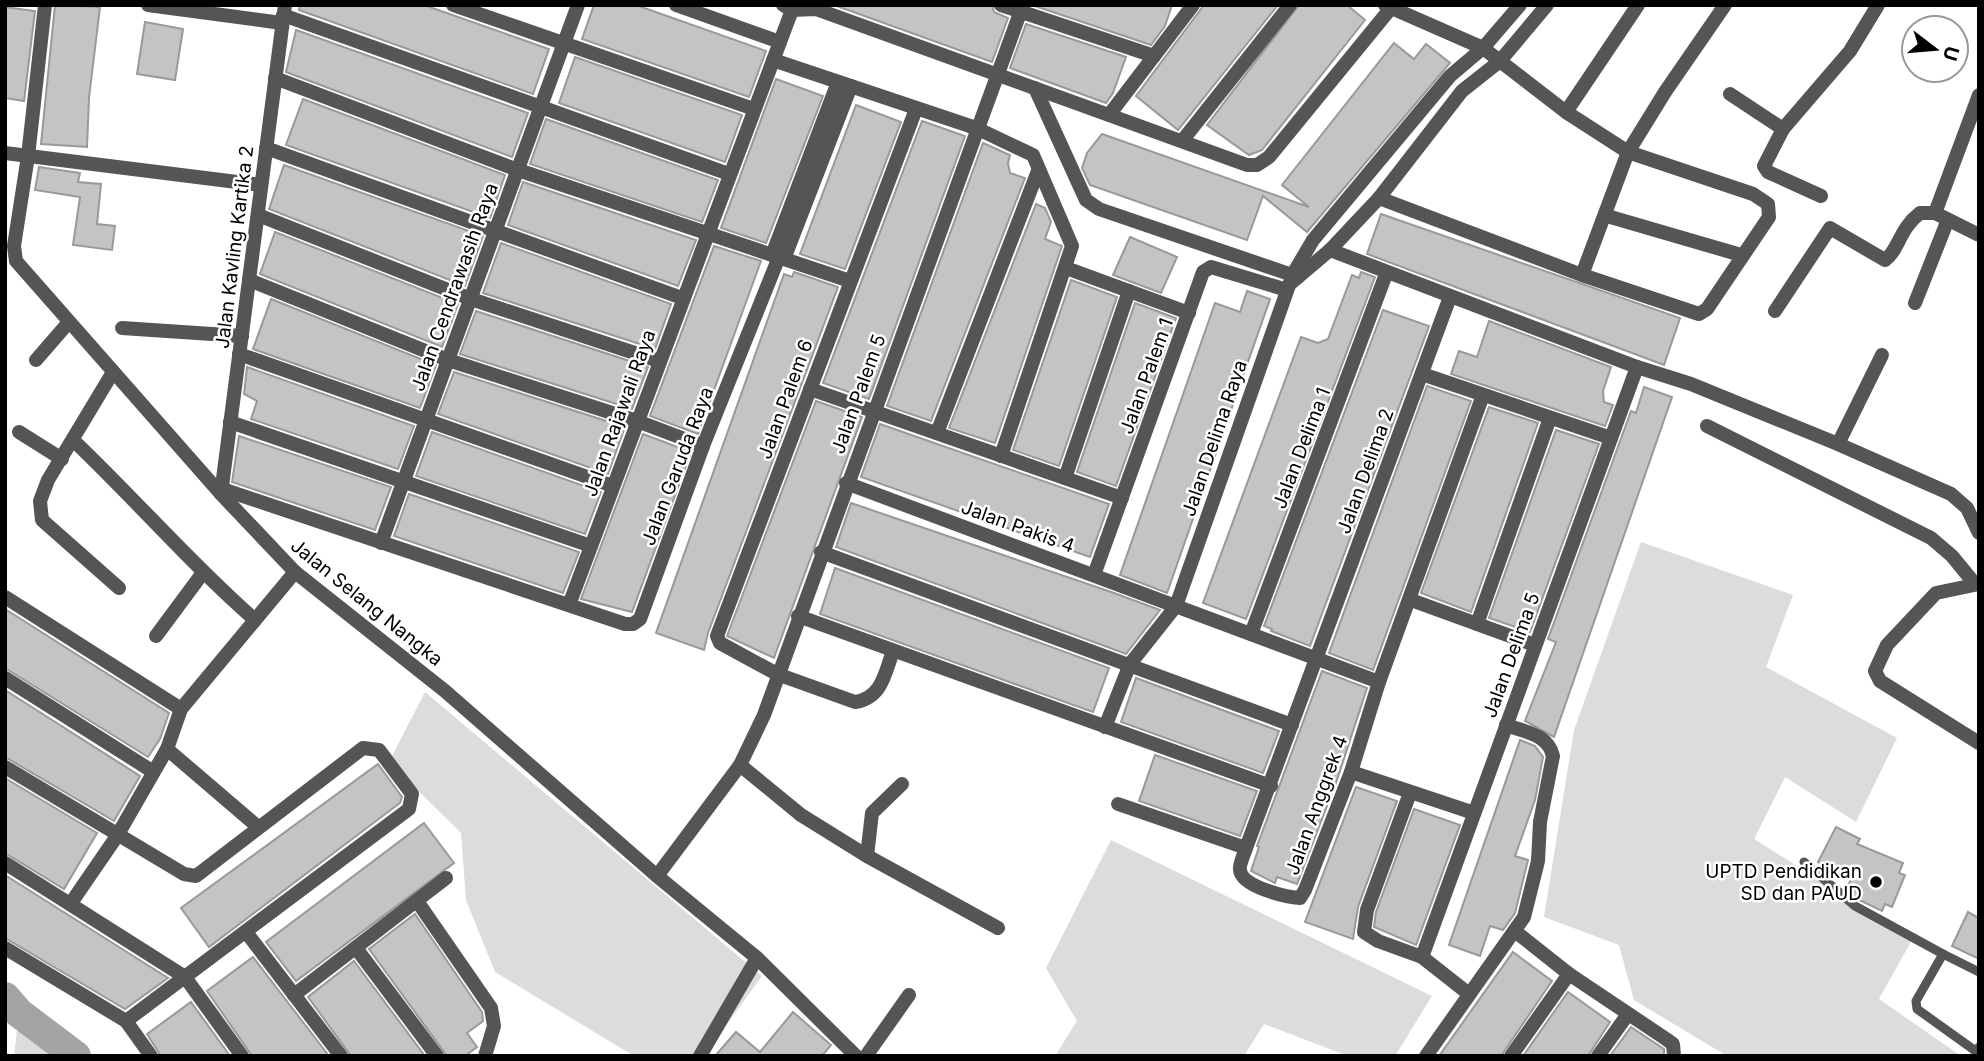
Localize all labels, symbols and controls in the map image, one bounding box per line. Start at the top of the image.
north arrow [1900,14,1970,84]
text: U [1938,44,1964,63]
street label: Jalan Kavling Kartika 2 [211,144,258,350]
street label: Jalan Cendrawasih Raya [406,180,503,395]
street label: Jalan Palem 1 [1115,315,1178,437]
street label: Jalan Rajawali Raya [579,327,660,500]
street label: Jalan Palem 5 [826,331,891,457]
street label: Jalan Palem 6 [753,336,818,462]
street label: Jalan Delima Raya [1177,357,1252,519]
street label: Jalan Garuda Raya [637,384,718,549]
street label: Jalan Delima 1 [1268,384,1335,512]
street label: Jalan Delima 2 [1332,405,1399,537]
street label: Jalan Pakis 4 [958,495,1078,558]
street label: Jalan Selang Nangka [286,534,447,671]
street label: Jalan Delima 5 [1478,589,1545,721]
street label: Jalan Anggrek 4 [1281,732,1352,878]
place label: UPTD Pendidikan SD dan PAUD [1705,860,1862,905]
marker: UPTD Pendidikan SD dan PAUD [1868,874,1884,890]

